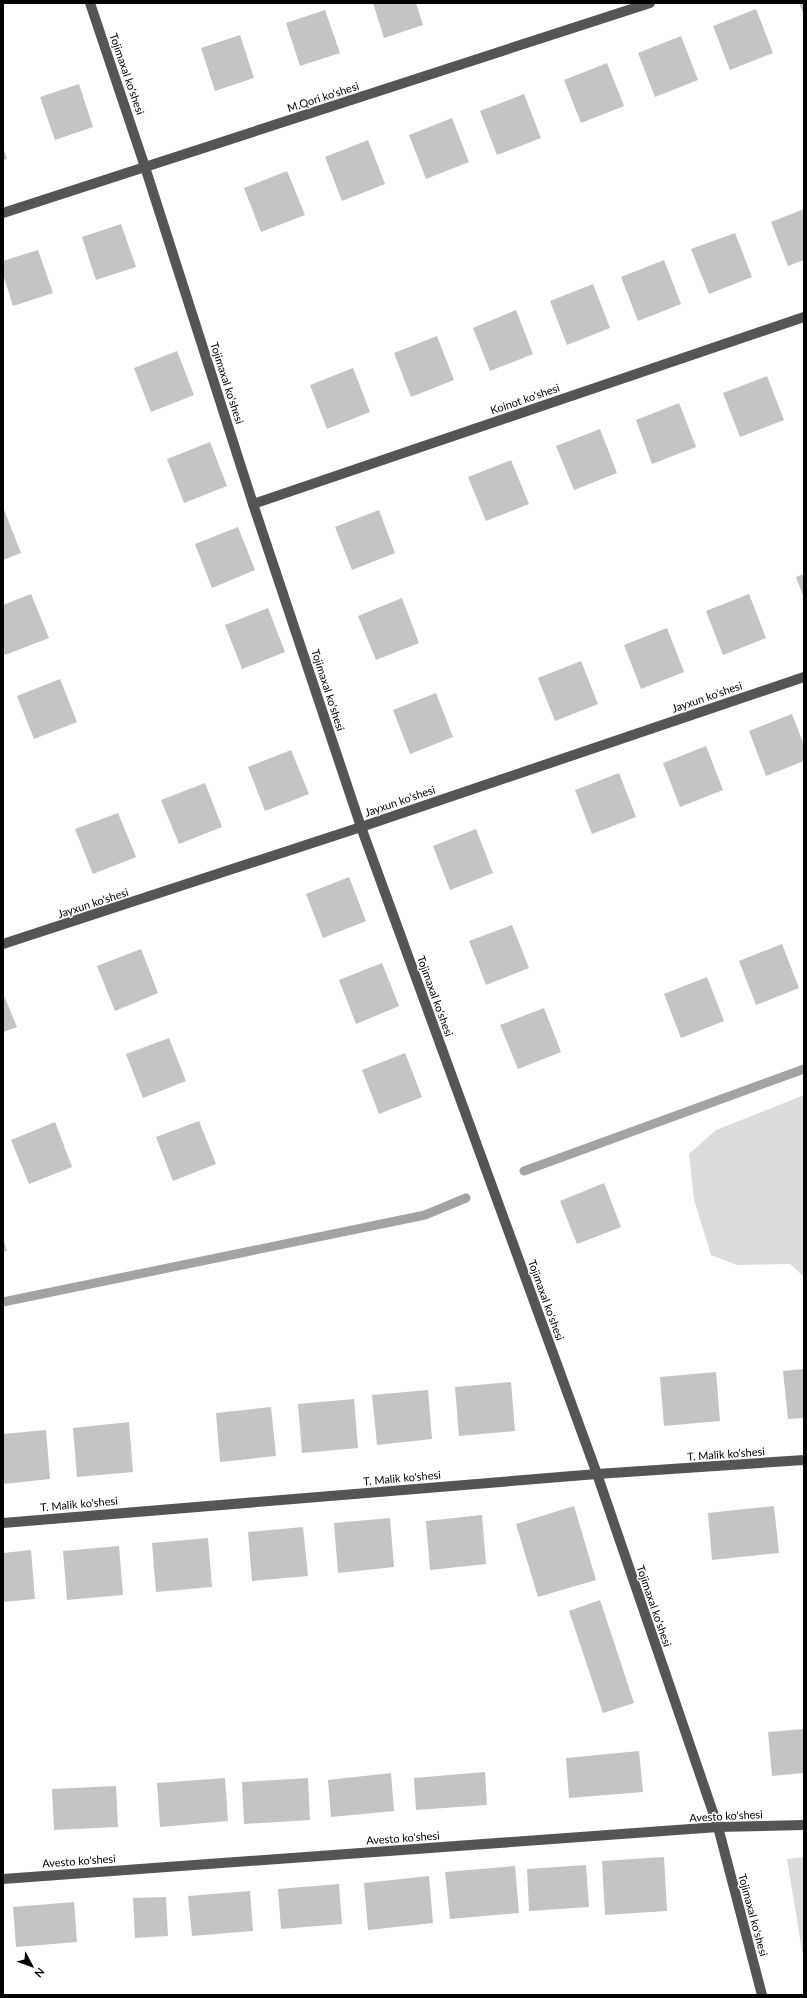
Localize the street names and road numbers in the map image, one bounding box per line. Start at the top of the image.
street label: Tojimaxal ko'shesi [107,31,148,117]
street label: M.Qori ko'shesi [285,79,361,114]
street label: Tojimaxal ko'shesi [208,340,247,426]
street label: Koinot ko'shesi [489,380,561,416]
street label: Tojimaxal ko'shesi [309,647,348,733]
street label: Jayxun ko'shesi [670,678,744,715]
street label: Jayxun ko'shesi [363,782,437,819]
street label: Jayxun ko'shesi [56,885,130,920]
street label: Tojimaxal ko'shesi [415,954,456,1038]
street label: Tojimaxal ko'shesi [526,1258,567,1342]
street label: T. Malik ko'shesi [687,1444,766,1463]
street label: T. Malik ko'shesi [363,1468,442,1487]
street label: T. Malik ko'shesi [40,1494,119,1513]
street label: Tojimaxal ko'shesi [634,1563,675,1649]
street label: Avesto ko'shesi [689,1807,763,1824]
street label: Avesto ko'shesi [366,1828,440,1847]
street label: Avesto ko'shesi [42,1851,116,1870]
street label: Tojimaxal ko'shesi [736,1872,771,1958]

